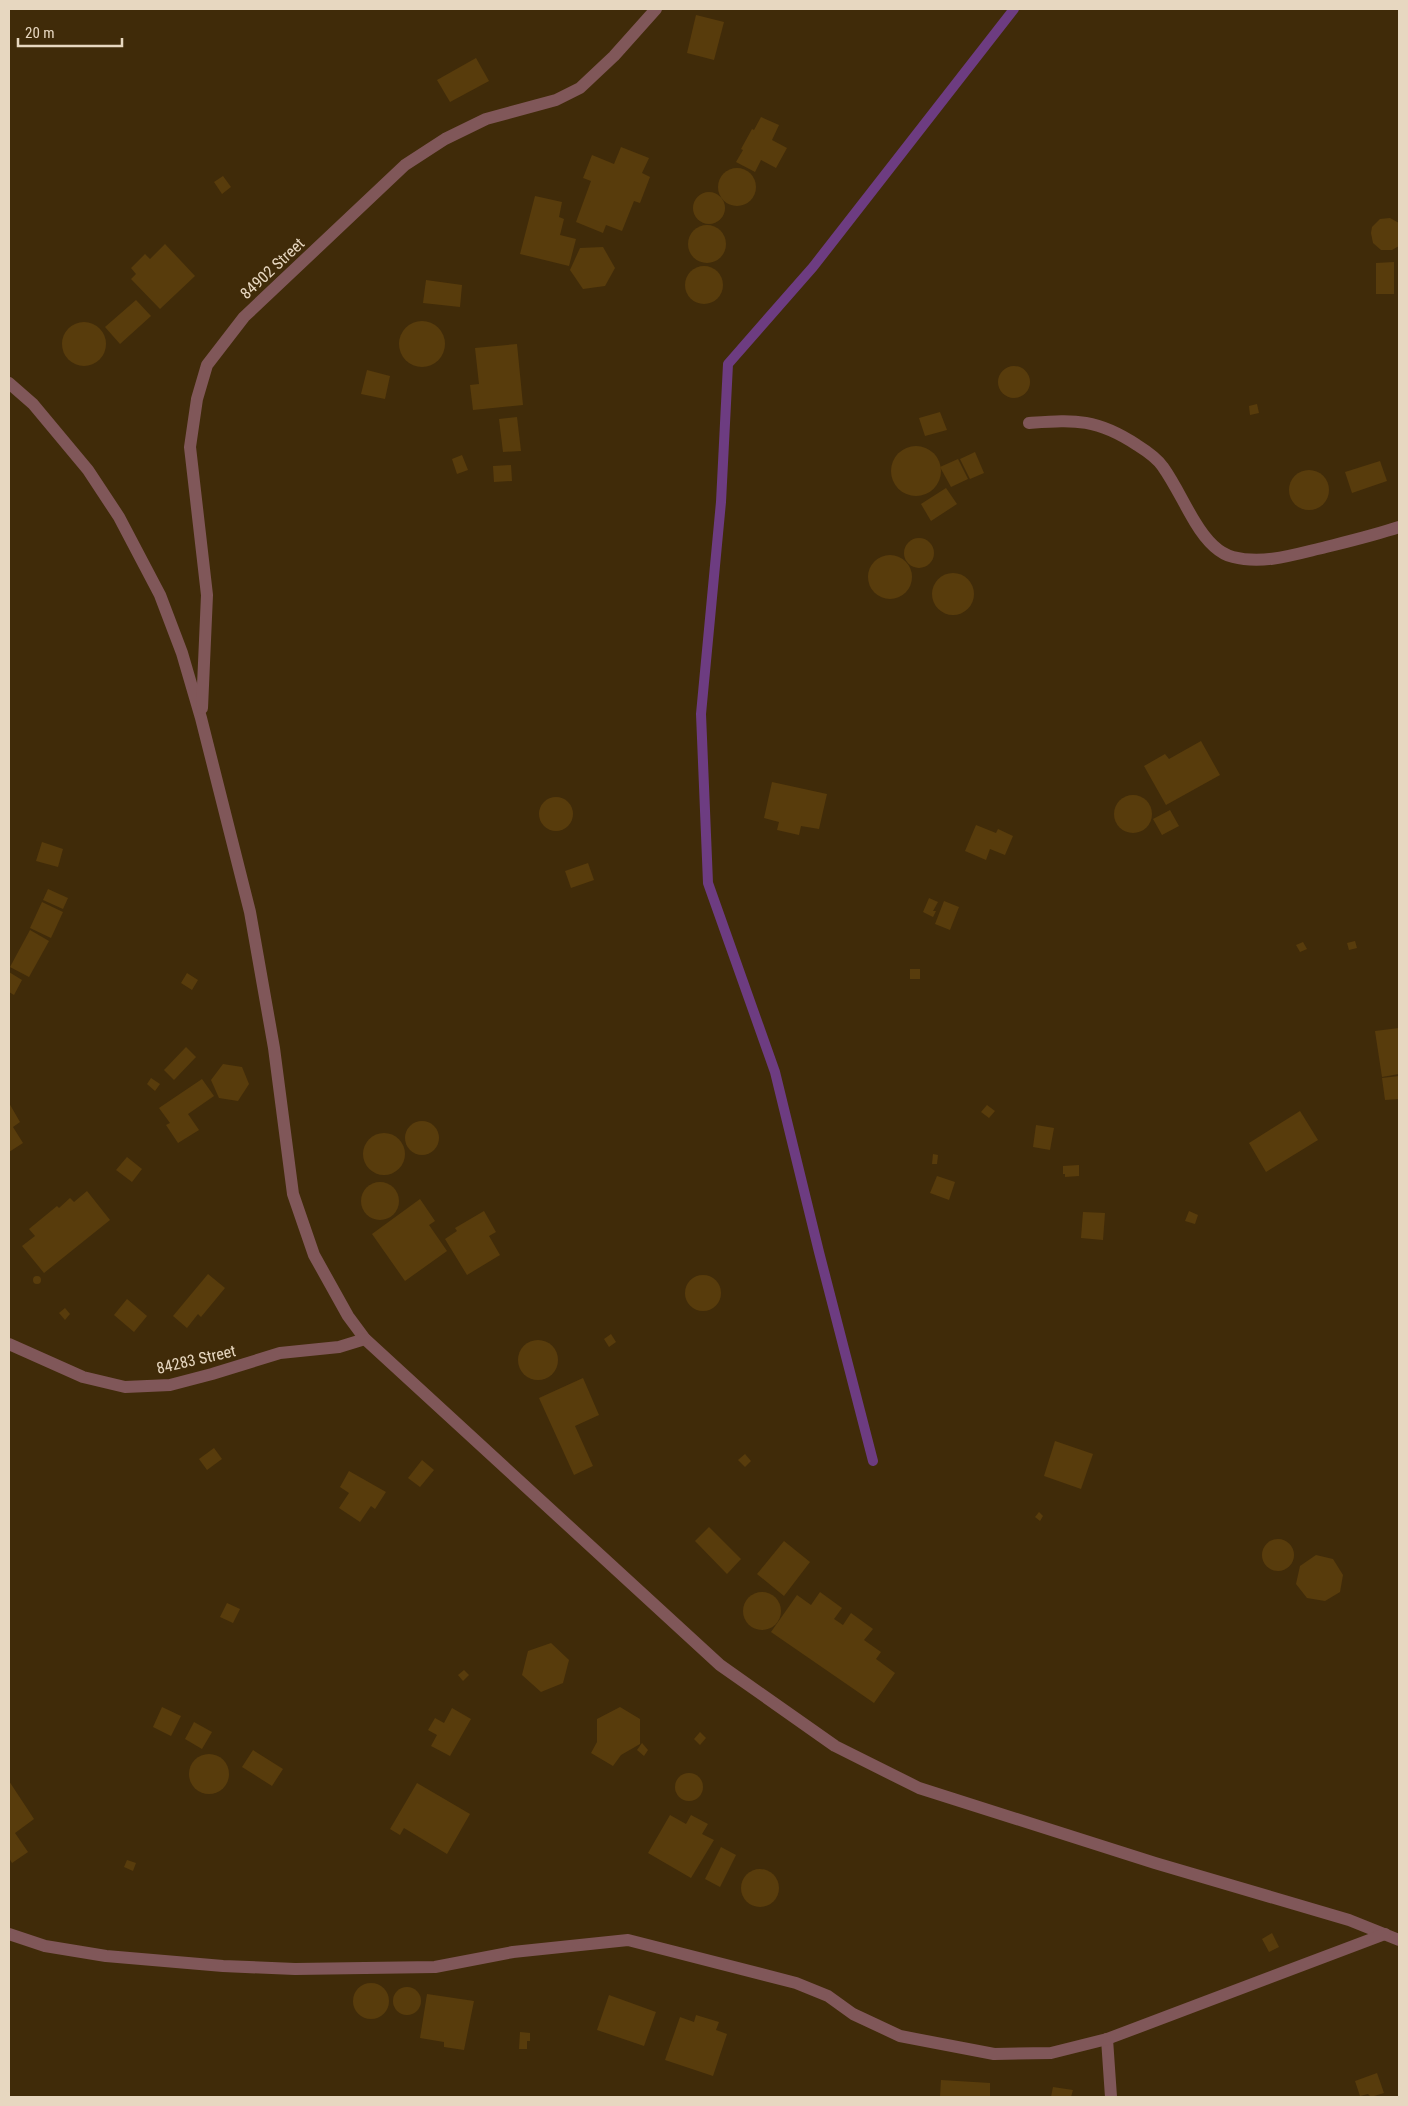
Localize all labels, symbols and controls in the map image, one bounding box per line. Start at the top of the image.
scale bar [18,15,121,47]
text: 20 m [25,24,55,42]
street label: 84902 Street [236,234,309,303]
street label: 84283 Street [155,1341,238,1378]

